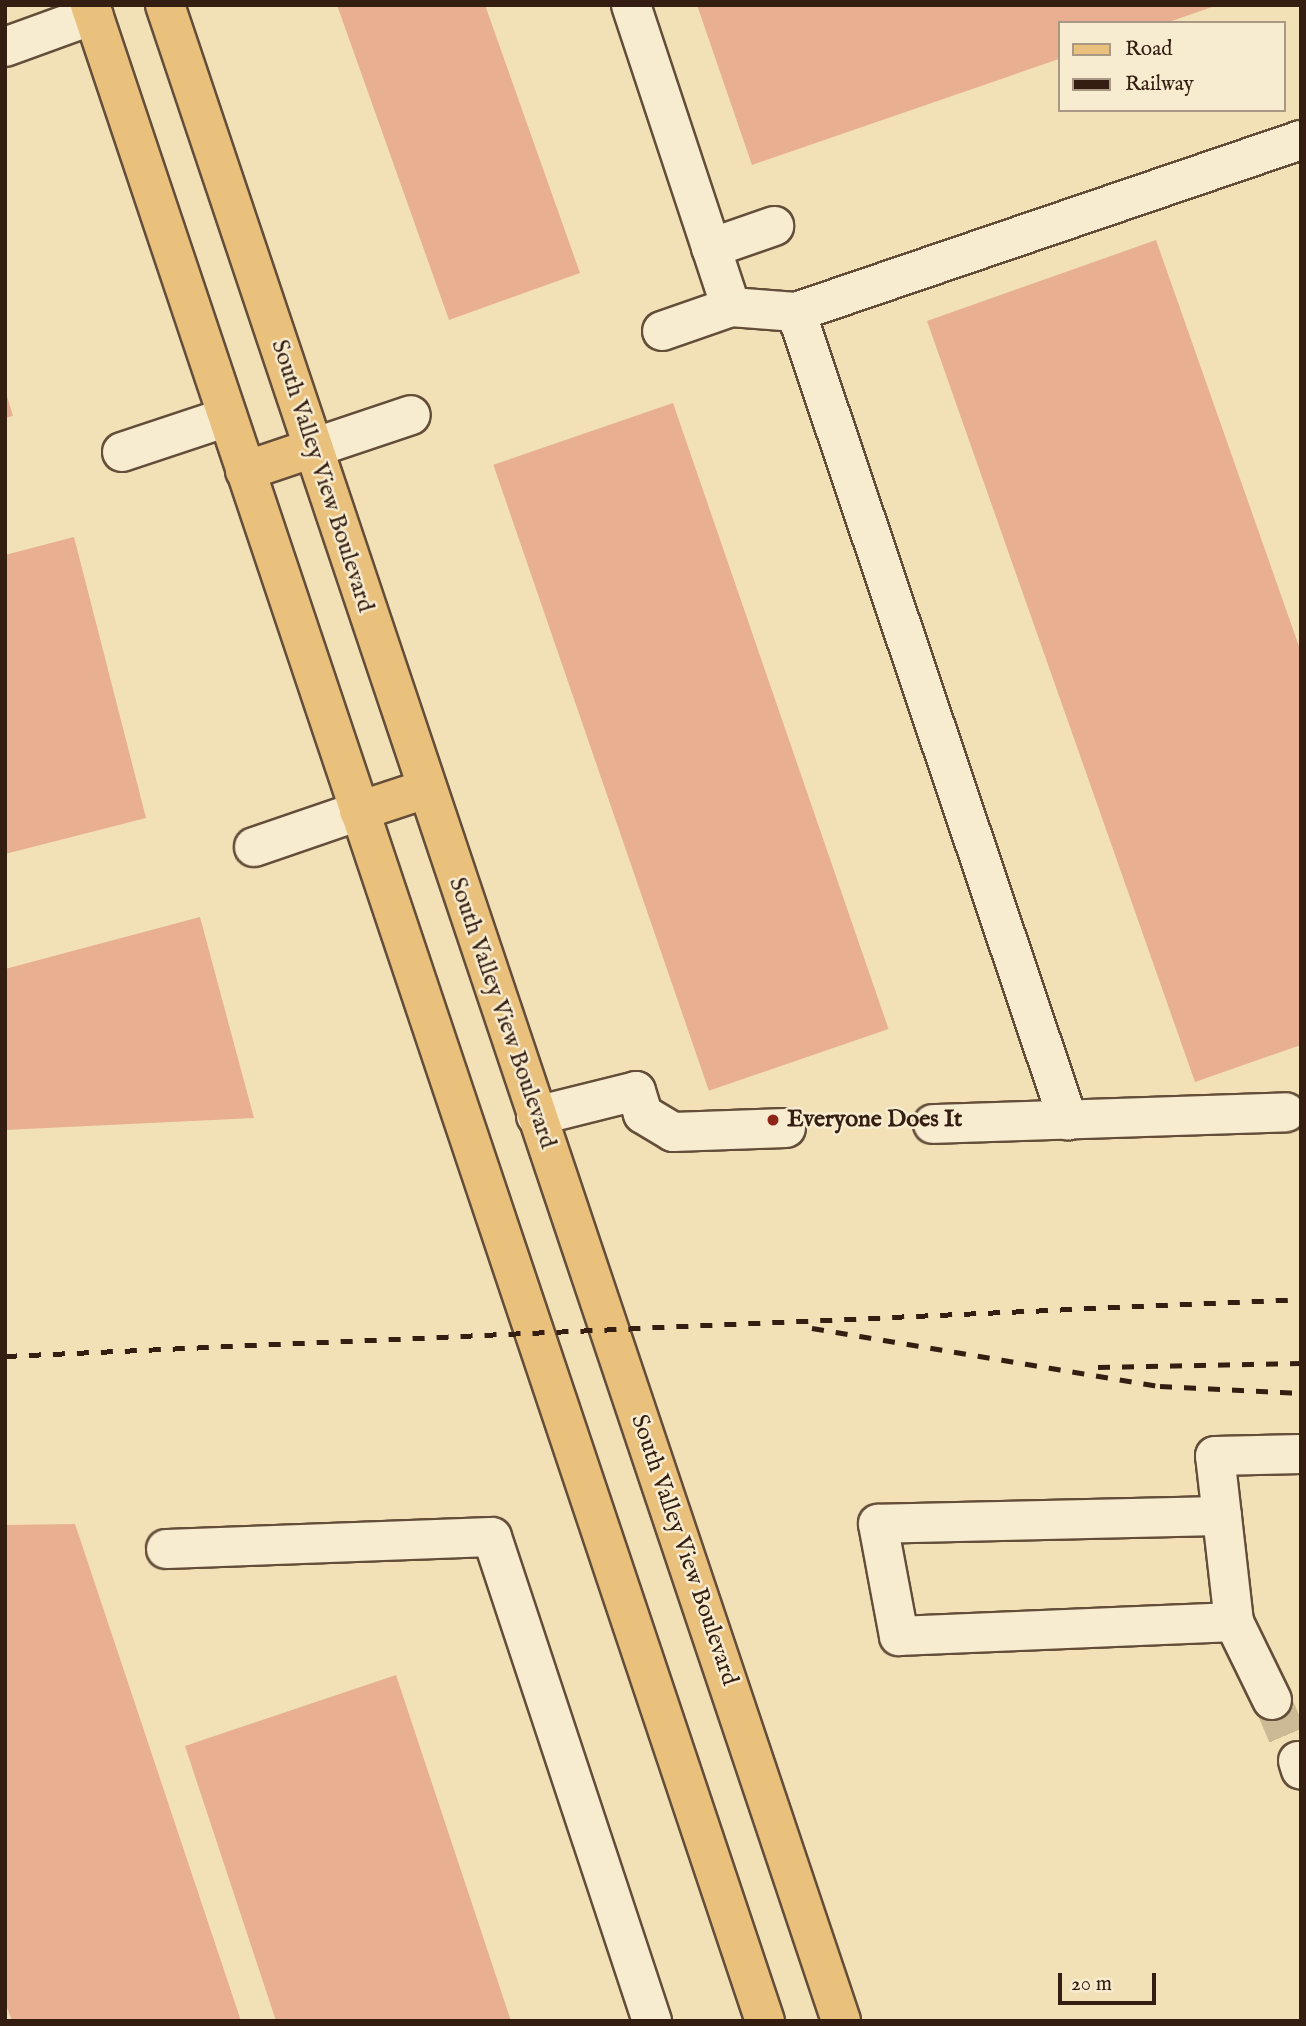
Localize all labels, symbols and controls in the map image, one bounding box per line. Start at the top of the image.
legend [1058,21,1285,112]
text: Road [1125,36,1172,63]
text: Railway [1125,71,1194,98]
street label: South Valley View Boulevard [264,336,380,616]
street label: South Valley View Boulevard [442,874,562,1152]
place label: Everyone Does It [787,1106,962,1134]
marker: Everyone Does It [765,1112,781,1128]
street label: South Valley View Boulevard [624,1411,744,1689]
scale bar [1061,1960,1159,2004]
text: 20 m [1071,1971,1112,1998]

